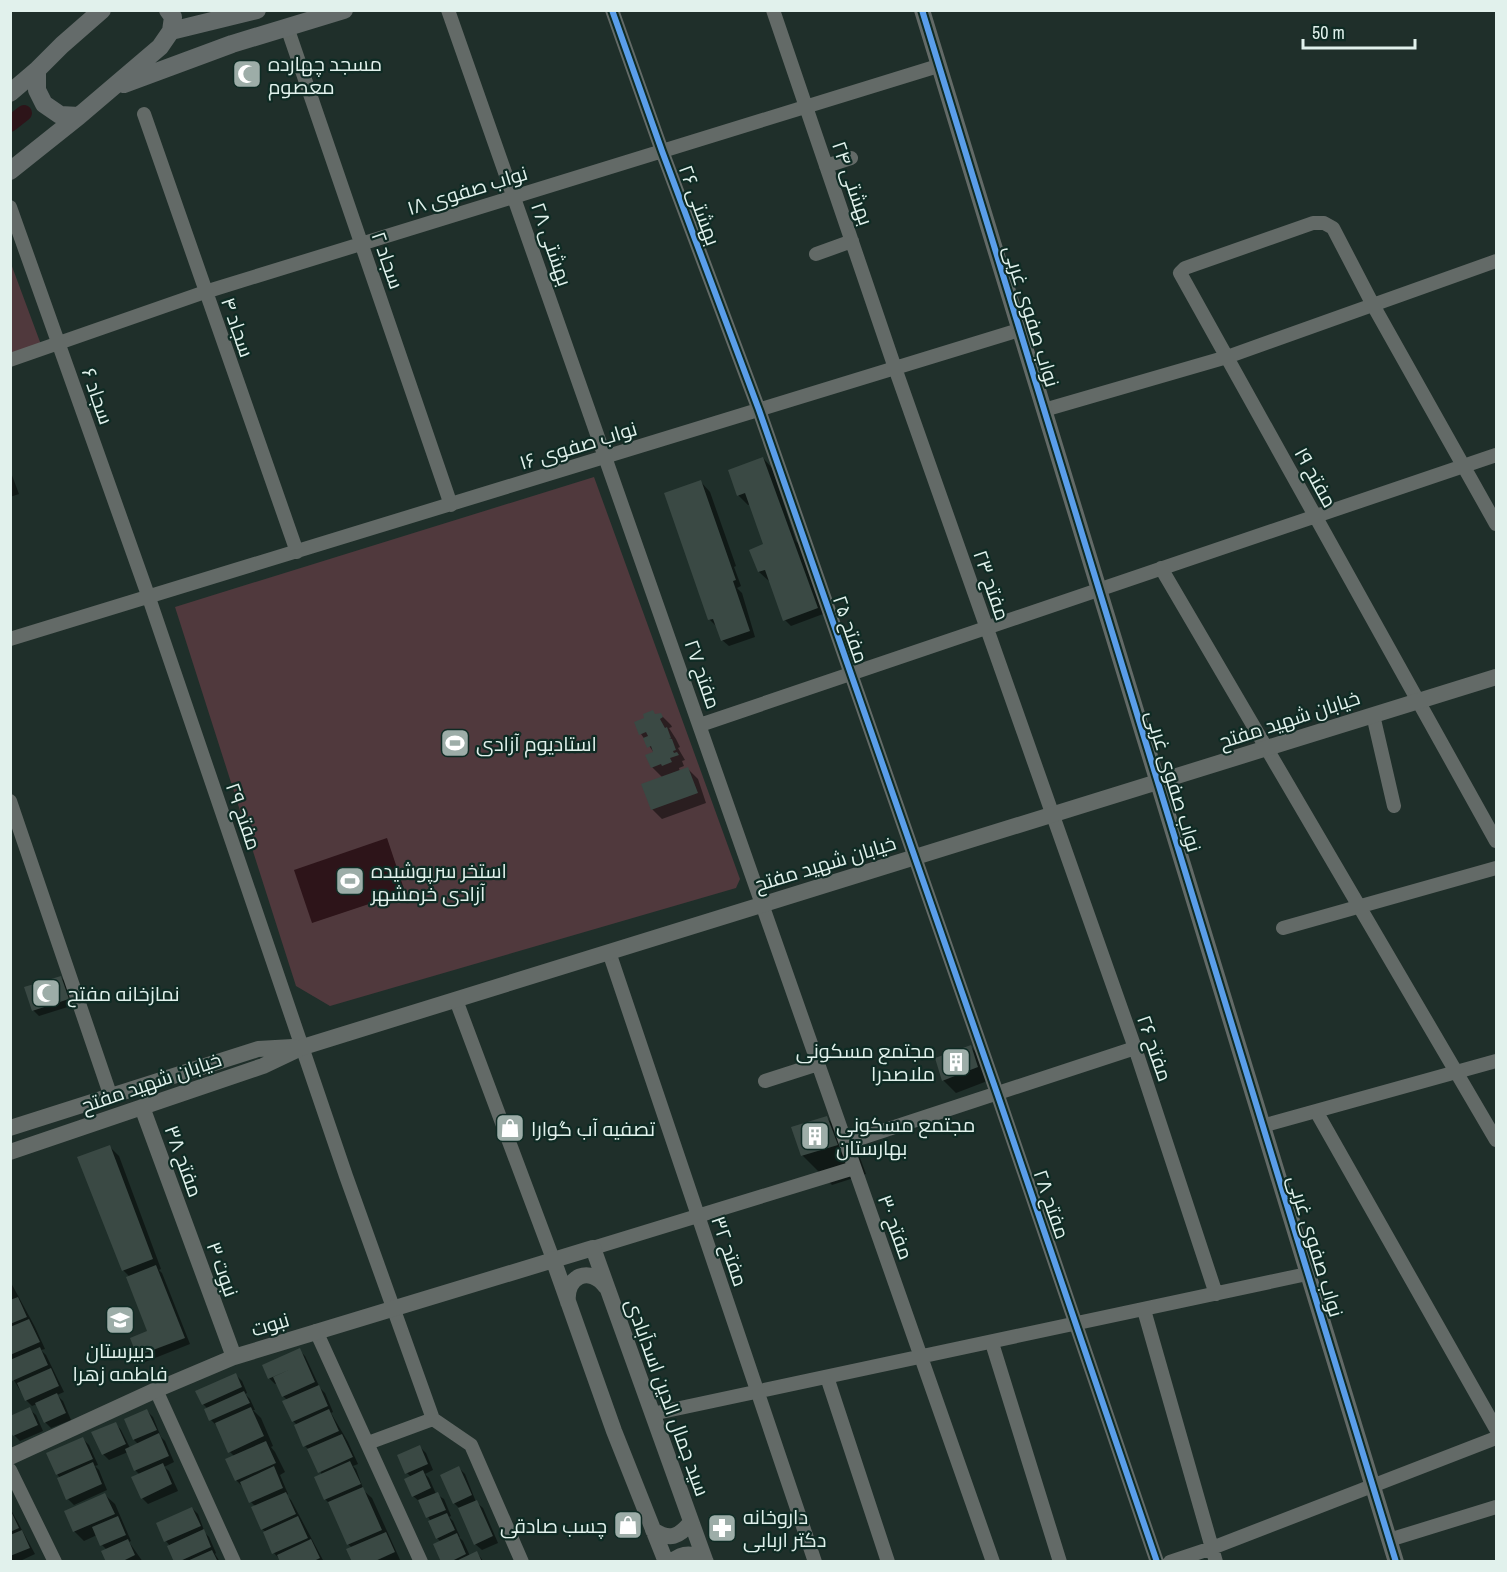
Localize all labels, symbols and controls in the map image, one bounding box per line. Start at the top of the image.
scale bar [1303,12,1416,50]
text: 50 m [1312,20,1345,45]
place label: مسجد چهارده معصوم [268,50,382,101]
mosque icon: مسجد چهارده معصوم [231,58,263,90]
street label: بهشتی ۲۴ [826,137,880,229]
street label: نواب صفوی ۱۸ [404,159,530,221]
street label: بهشتی ۲۶ [673,161,727,249]
street label: بهشتی ۲۸ [525,199,579,289]
street label: سجاد ۲ [366,228,410,292]
street label: نواب صفوی غربی [998,242,1066,390]
street label: سجاد ۴ [215,293,261,361]
street label: سجاد ۶ [76,364,120,428]
street label: نواب صفوی ۱۶ [516,414,640,476]
street label: مفتح ۱۹ [1288,442,1344,513]
street label: مفتح ۲۳ [966,546,1017,624]
street label: مفتح ۲۵ [826,591,875,667]
street label: مفتح ۲۷ [678,636,727,713]
street label: خیابان شهید مفتح [1215,683,1363,755]
street label: نواب صفوی غربی [1140,707,1208,855]
sports icon: استادیوم آزادی [439,727,471,759]
place label: استادیوم آزادی [476,730,597,758]
street label: مفتح ۲۹ [219,779,268,854]
street label: خیابان شهید مفتح [751,829,900,898]
place label: استخر سرپوشیده آزادی خرمشهر [370,857,507,907]
sports icon: استخر سرپوشیده آزادی خرمشهر [334,865,366,897]
mosque icon: نمازخانه مفتح [30,977,62,1009]
place label: نمازخانه مفتح [67,980,180,1008]
street label: مفتح ۲۶ [1130,1011,1179,1085]
place label: مجتمع مسکونی ملاصدرا [796,1037,935,1087]
street label: خیابان شهید مفتح [77,1045,225,1120]
building icon: مجتمع مسکونی ملاصدرا [940,1046,972,1078]
place label: مجتمع مسکونی بهارستان [836,1111,975,1161]
shop icon: تصفیه آب گوارا [494,1112,526,1144]
place label: تصفیه آب گوارا [531,1115,656,1142]
building icon: مجتمع مسکونی بهارستان [799,1120,831,1152]
street label: مفتح ۳۸ [158,1121,209,1201]
street label: مفتح ۲۸ [1027,1166,1076,1243]
street label: نواب صفوی غربی [1282,1172,1350,1320]
street label: مفتح ۳۰ [871,1191,920,1264]
street label: مفتح ۳۲ [704,1212,755,1290]
street label: نبوت ۳ [201,1238,245,1300]
street label: سید جمال الدین اسدآبادی [620,1294,716,1500]
school or university icon: دبیرستان فاطمه زهرا [104,1304,136,1336]
street label: نبوت [248,1305,292,1343]
place label: دبیرستان فاطمه زهرا [72,1337,168,1387]
place label: داروخانه دکتر اربابی [743,1503,827,1553]
shop icon: چسب صادقی [612,1509,644,1541]
place label: چسب صادقی [500,1512,607,1539]
pharmacy icon: داروخانه دکتر اربابی [706,1512,738,1544]

